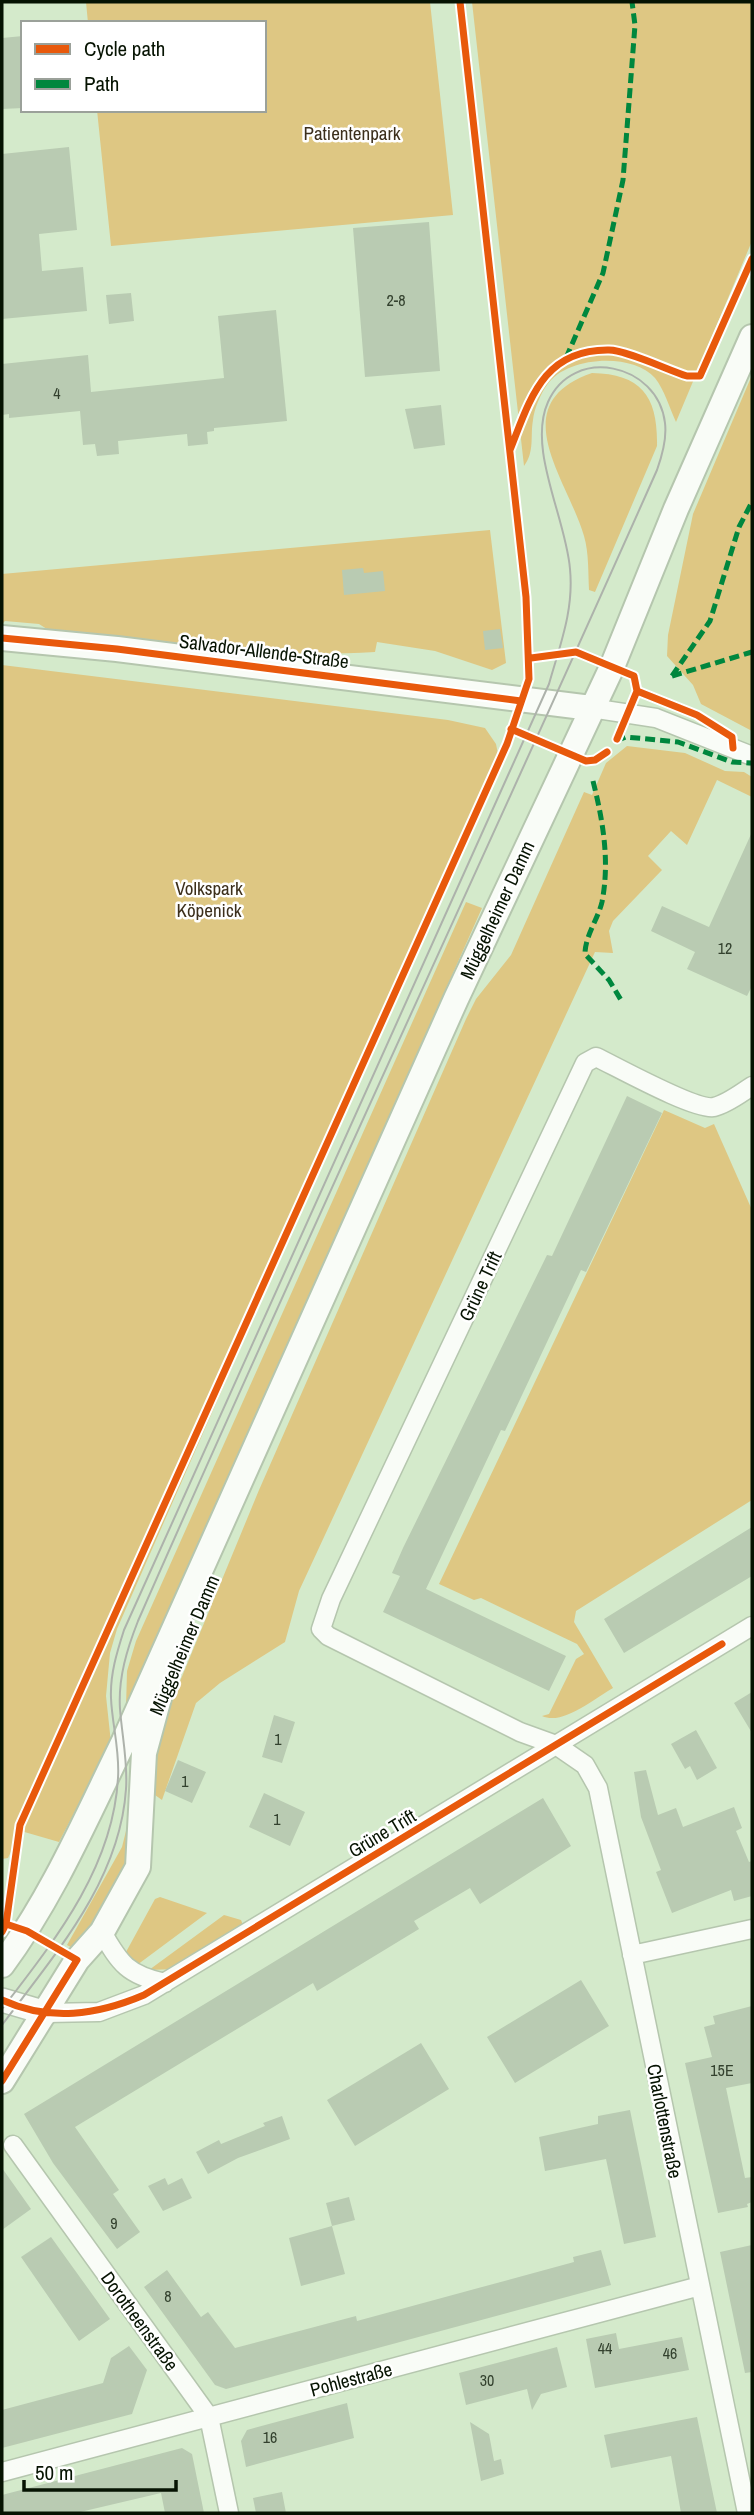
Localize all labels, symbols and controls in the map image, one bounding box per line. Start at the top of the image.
legend [21,21,266,112]
text: Cycle path [84,34,165,63]
text: Path [84,69,119,98]
park label: Patientenpark [303,120,401,146]
house number: 2-8 [387,289,405,311]
house number: 4 [53,382,61,404]
street label: Salvador-Allende-Straße [178,628,350,674]
street label: Müggelheimer Damm [454,837,540,983]
park label: Volkspark Köpenick [175,875,243,923]
house number: 12 [718,937,732,959]
street label: Grüne Trift [452,1246,508,1325]
street label: Müggelheimer Damm [143,1571,225,1719]
house number: 1 [274,1728,282,1750]
house number: 1 [181,1770,189,1792]
street label: Grüne Trift [343,1802,421,1863]
house number: 1 [273,1808,281,1830]
house number: 15E [710,2059,734,2081]
street label: Charlottenstraße [641,2062,689,2180]
house number: 9 [110,2212,118,2234]
street label: Dorotheenstraße [95,2266,185,2376]
house number: 8 [164,2285,172,2307]
house number: 44 [598,2337,612,2359]
house number: 46 [663,2342,677,2364]
street label: Pohlestraße [307,2356,395,2402]
house number: 30 [480,2369,494,2391]
house number: 16 [263,2426,277,2448]
scale bar [24,2448,177,2492]
text: 50 m [35,2458,73,2487]

